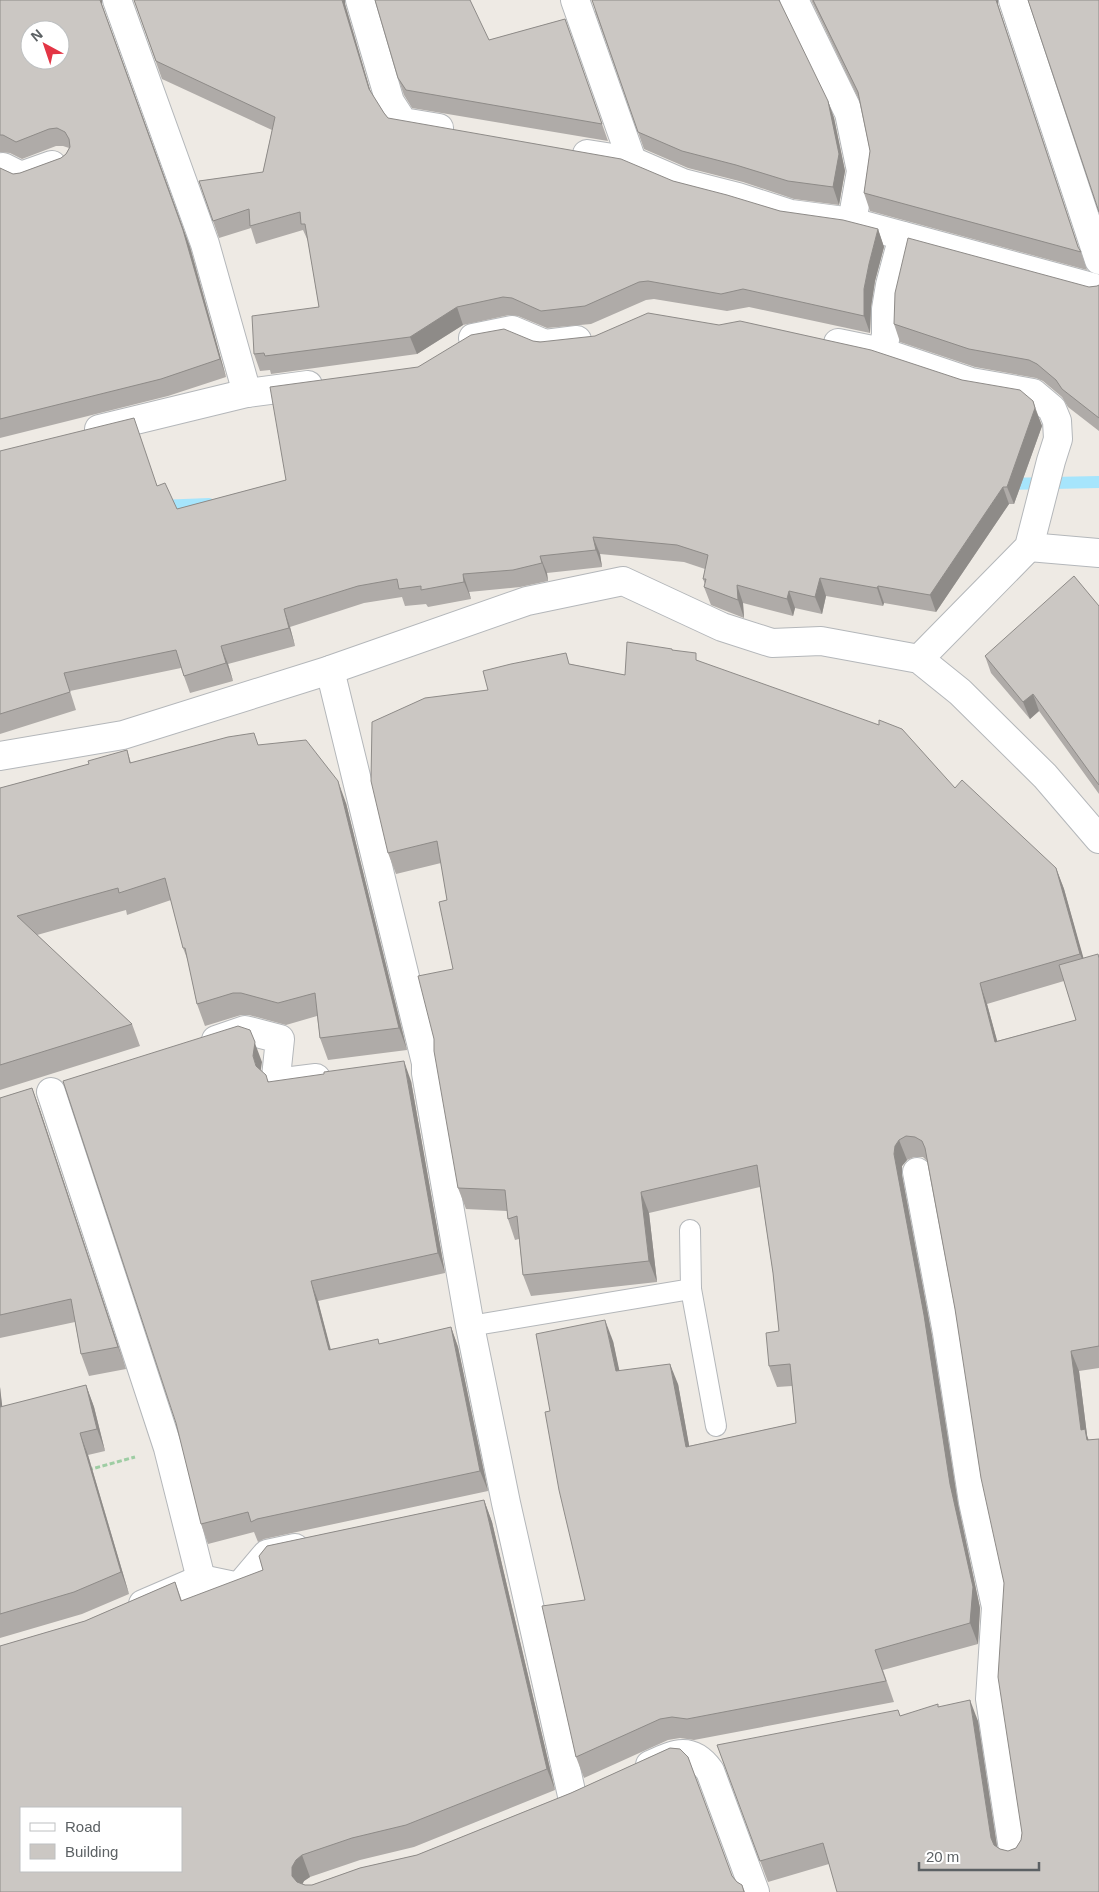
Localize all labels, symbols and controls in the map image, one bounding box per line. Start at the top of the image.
north arrow [20,20,70,70]
text: N [28,26,46,44]
legend [20,1807,182,1872]
text: Road [65,1818,101,1835]
scale bar [919,1840,1039,1872]
text: Building [65,1843,118,1860]
text: 20 m [926,1848,959,1865]

